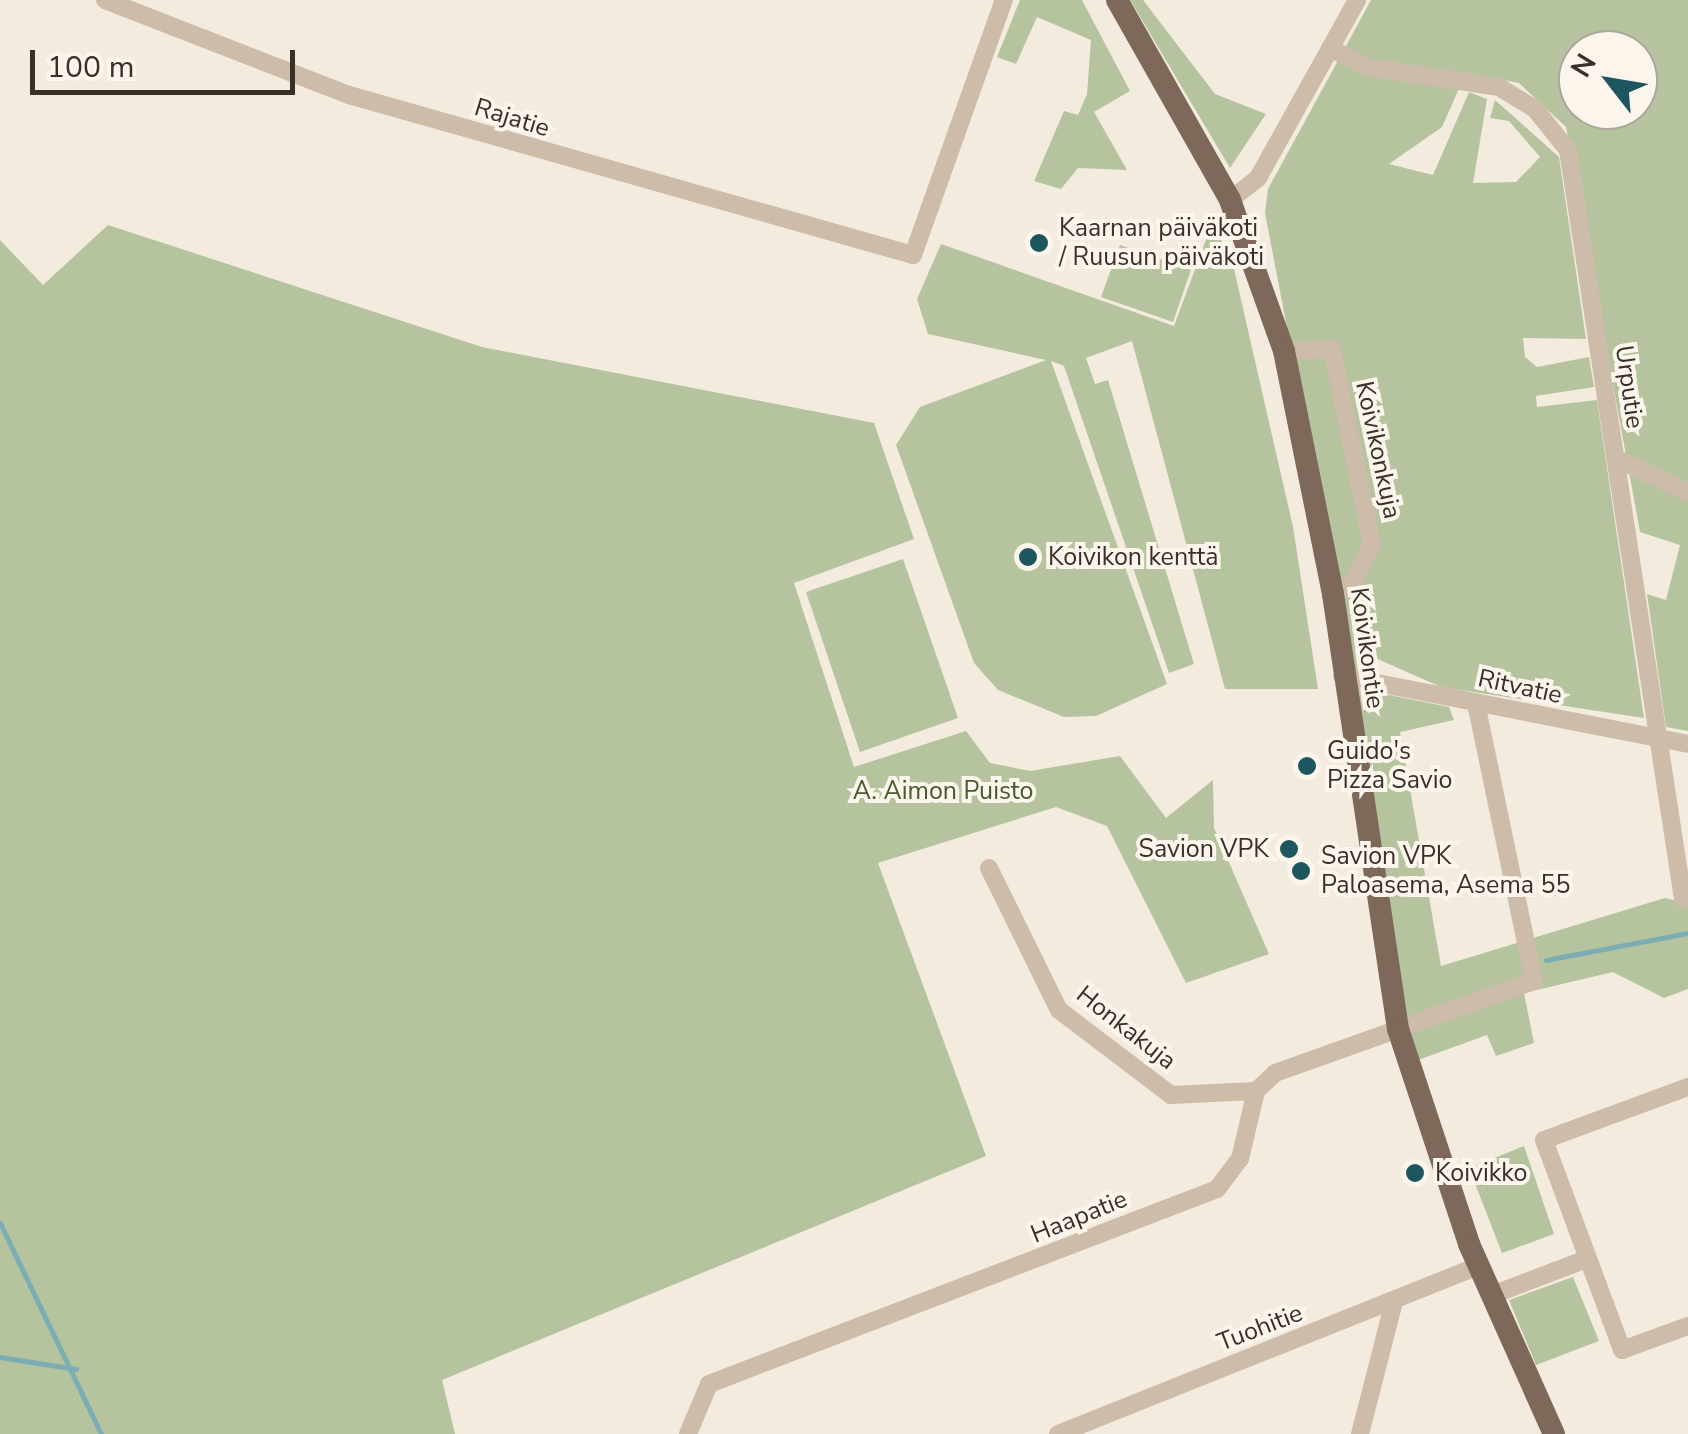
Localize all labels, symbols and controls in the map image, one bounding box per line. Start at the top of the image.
scale bar [35,30,300,92]
north arrow [1558,30,1658,130]
text: 100 m [47,47,134,88]
text: N [1562,47,1606,84]
street label: Rajatie [471,92,553,144]
place label: Kaarnan päiväkoti / Ruusun päiväkoti [1059,214,1264,273]
marker: Kaarnan päiväkoti / Ruusun päiväkoti [1028,232,1050,254]
street label: Urputie [1608,344,1650,430]
street label: Koivikonkuja [1349,379,1407,521]
place label: Koivikon kenttä [1048,542,1219,572]
marker: Koivikon kenttä [1017,546,1039,568]
street label: Koivikontie [1344,586,1390,710]
street label: Ritvatie [1475,663,1565,711]
place label: Guido's Pizza Savio [1327,737,1452,796]
marker: Guido's Pizza Savio [1296,755,1318,777]
park label: A. Aimon Puisto [853,776,1033,806]
place label: Savion VPK [1139,834,1269,864]
marker: Savion VPK [1278,838,1300,860]
place label: Savion VPK Paloasema, Asema 55 [1321,842,1570,901]
marker: Savion VPK Paloasema, Asema 55 [1290,860,1312,882]
street label: Honkakuja [1070,980,1182,1076]
place label: Koivikko [1435,1158,1527,1188]
marker: Koivikko [1404,1162,1426,1184]
street label: Haapatie [1026,1184,1132,1250]
street label: Tuohitie [1213,1298,1307,1358]

